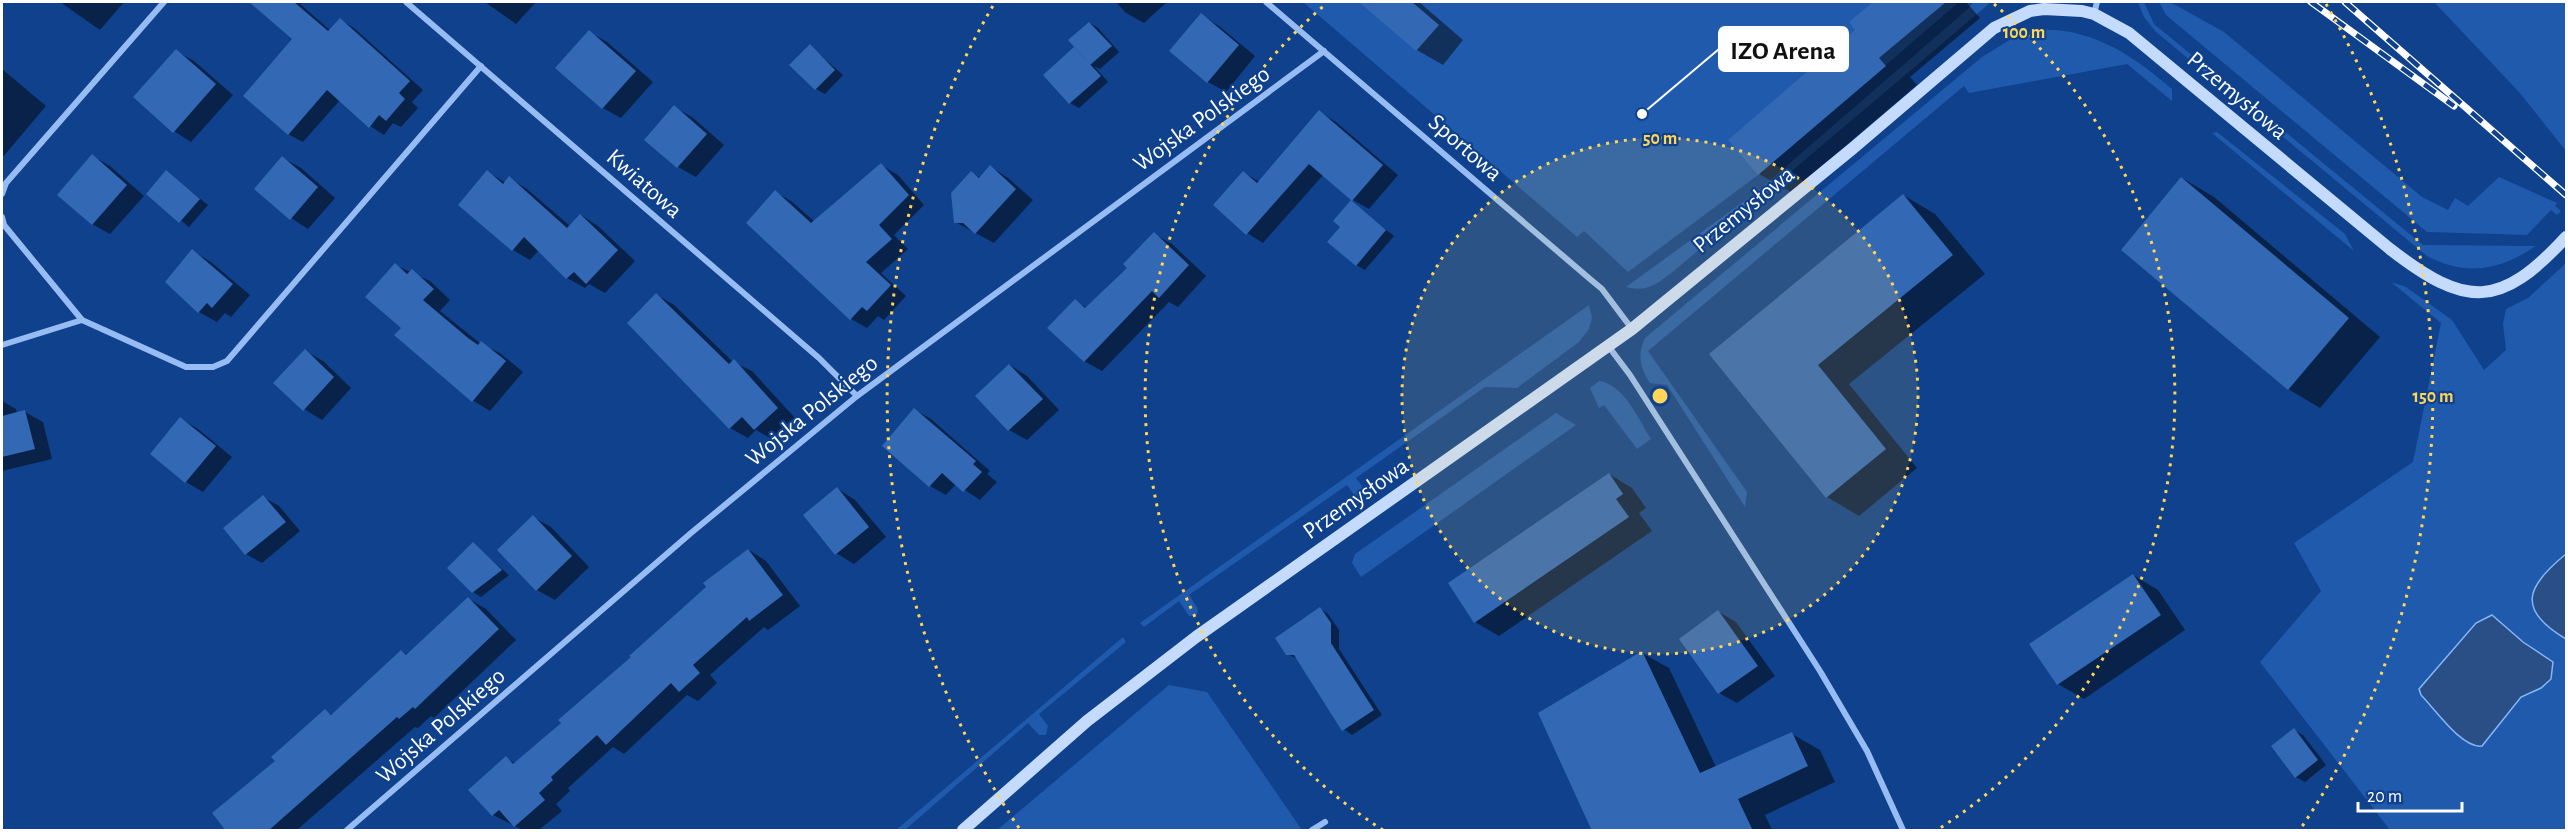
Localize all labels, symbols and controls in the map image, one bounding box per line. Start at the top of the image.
text: 100 m [2003,24,2045,42]
callout: IZO Arena [1719,27,1848,71]
text: IZO Arena [1730,38,1836,64]
street label: Przemysłowa [2182,47,2292,145]
street label: Wojska Polskiego [1129,62,1275,176]
street label: Sportowa [1424,110,1506,186]
text: 50 m [1643,130,1677,148]
street label: Kwiatowa [602,145,686,223]
street label: Przemysłowa [1689,162,1799,258]
street label: Wojska Polskiego [741,351,883,471]
centre of rings [1650,386,1670,406]
text: 150 m [2413,388,2453,406]
street label: Przemysłowa [1299,454,1413,544]
street label: Wojska Polskiego [372,664,510,788]
scale bar [2358,775,2462,813]
text: 20 m [2367,788,2402,806]

